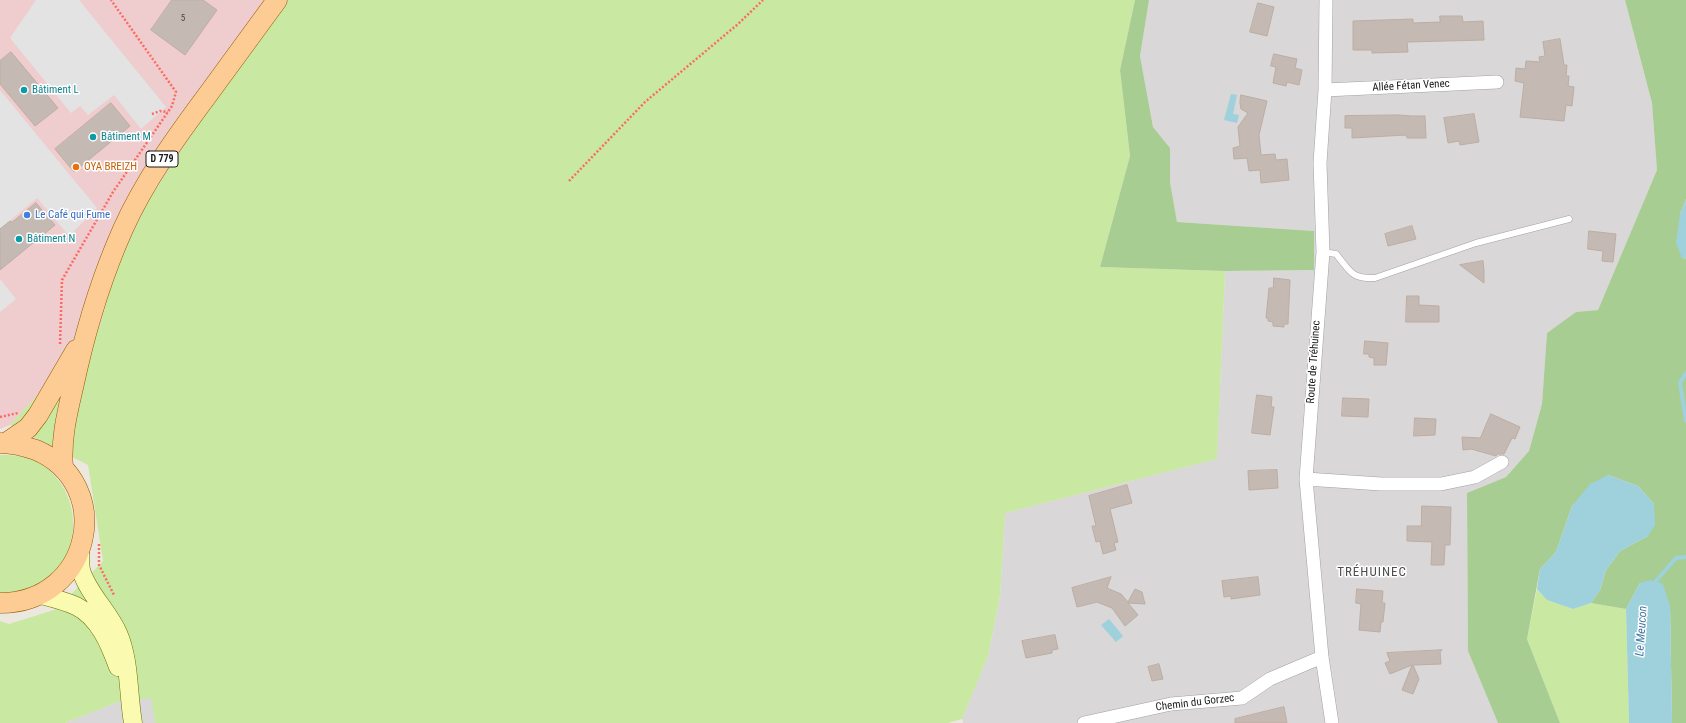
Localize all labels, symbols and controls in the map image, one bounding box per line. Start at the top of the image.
house number: 5 [181,14,185,24]
street label: Allée Fétan Venec [1372,77,1450,95]
place label: Bâtiment L [32,83,79,97]
marker: Bâtiment L [19,85,29,95]
place label: Bâtiment M [101,130,151,144]
marker: Bâtiment M [88,132,98,142]
road number: D 779 [146,151,178,167]
place label: OYA BREIZH [84,160,137,174]
marker: OYA BREIZH [71,162,81,172]
place label: Le Café qui Fume [35,208,110,222]
marker: Le Café qui Fume [22,210,32,220]
place label: Bâtiment N [27,232,75,246]
marker: Bâtiment N [14,234,24,244]
street label: Route de Tréhuinec [1305,320,1323,404]
district label: TRÉHUINEC [1337,565,1407,581]
water label: Le Meucon [1633,605,1651,657]
street label: Chemin du Gorzec [1155,692,1235,714]

